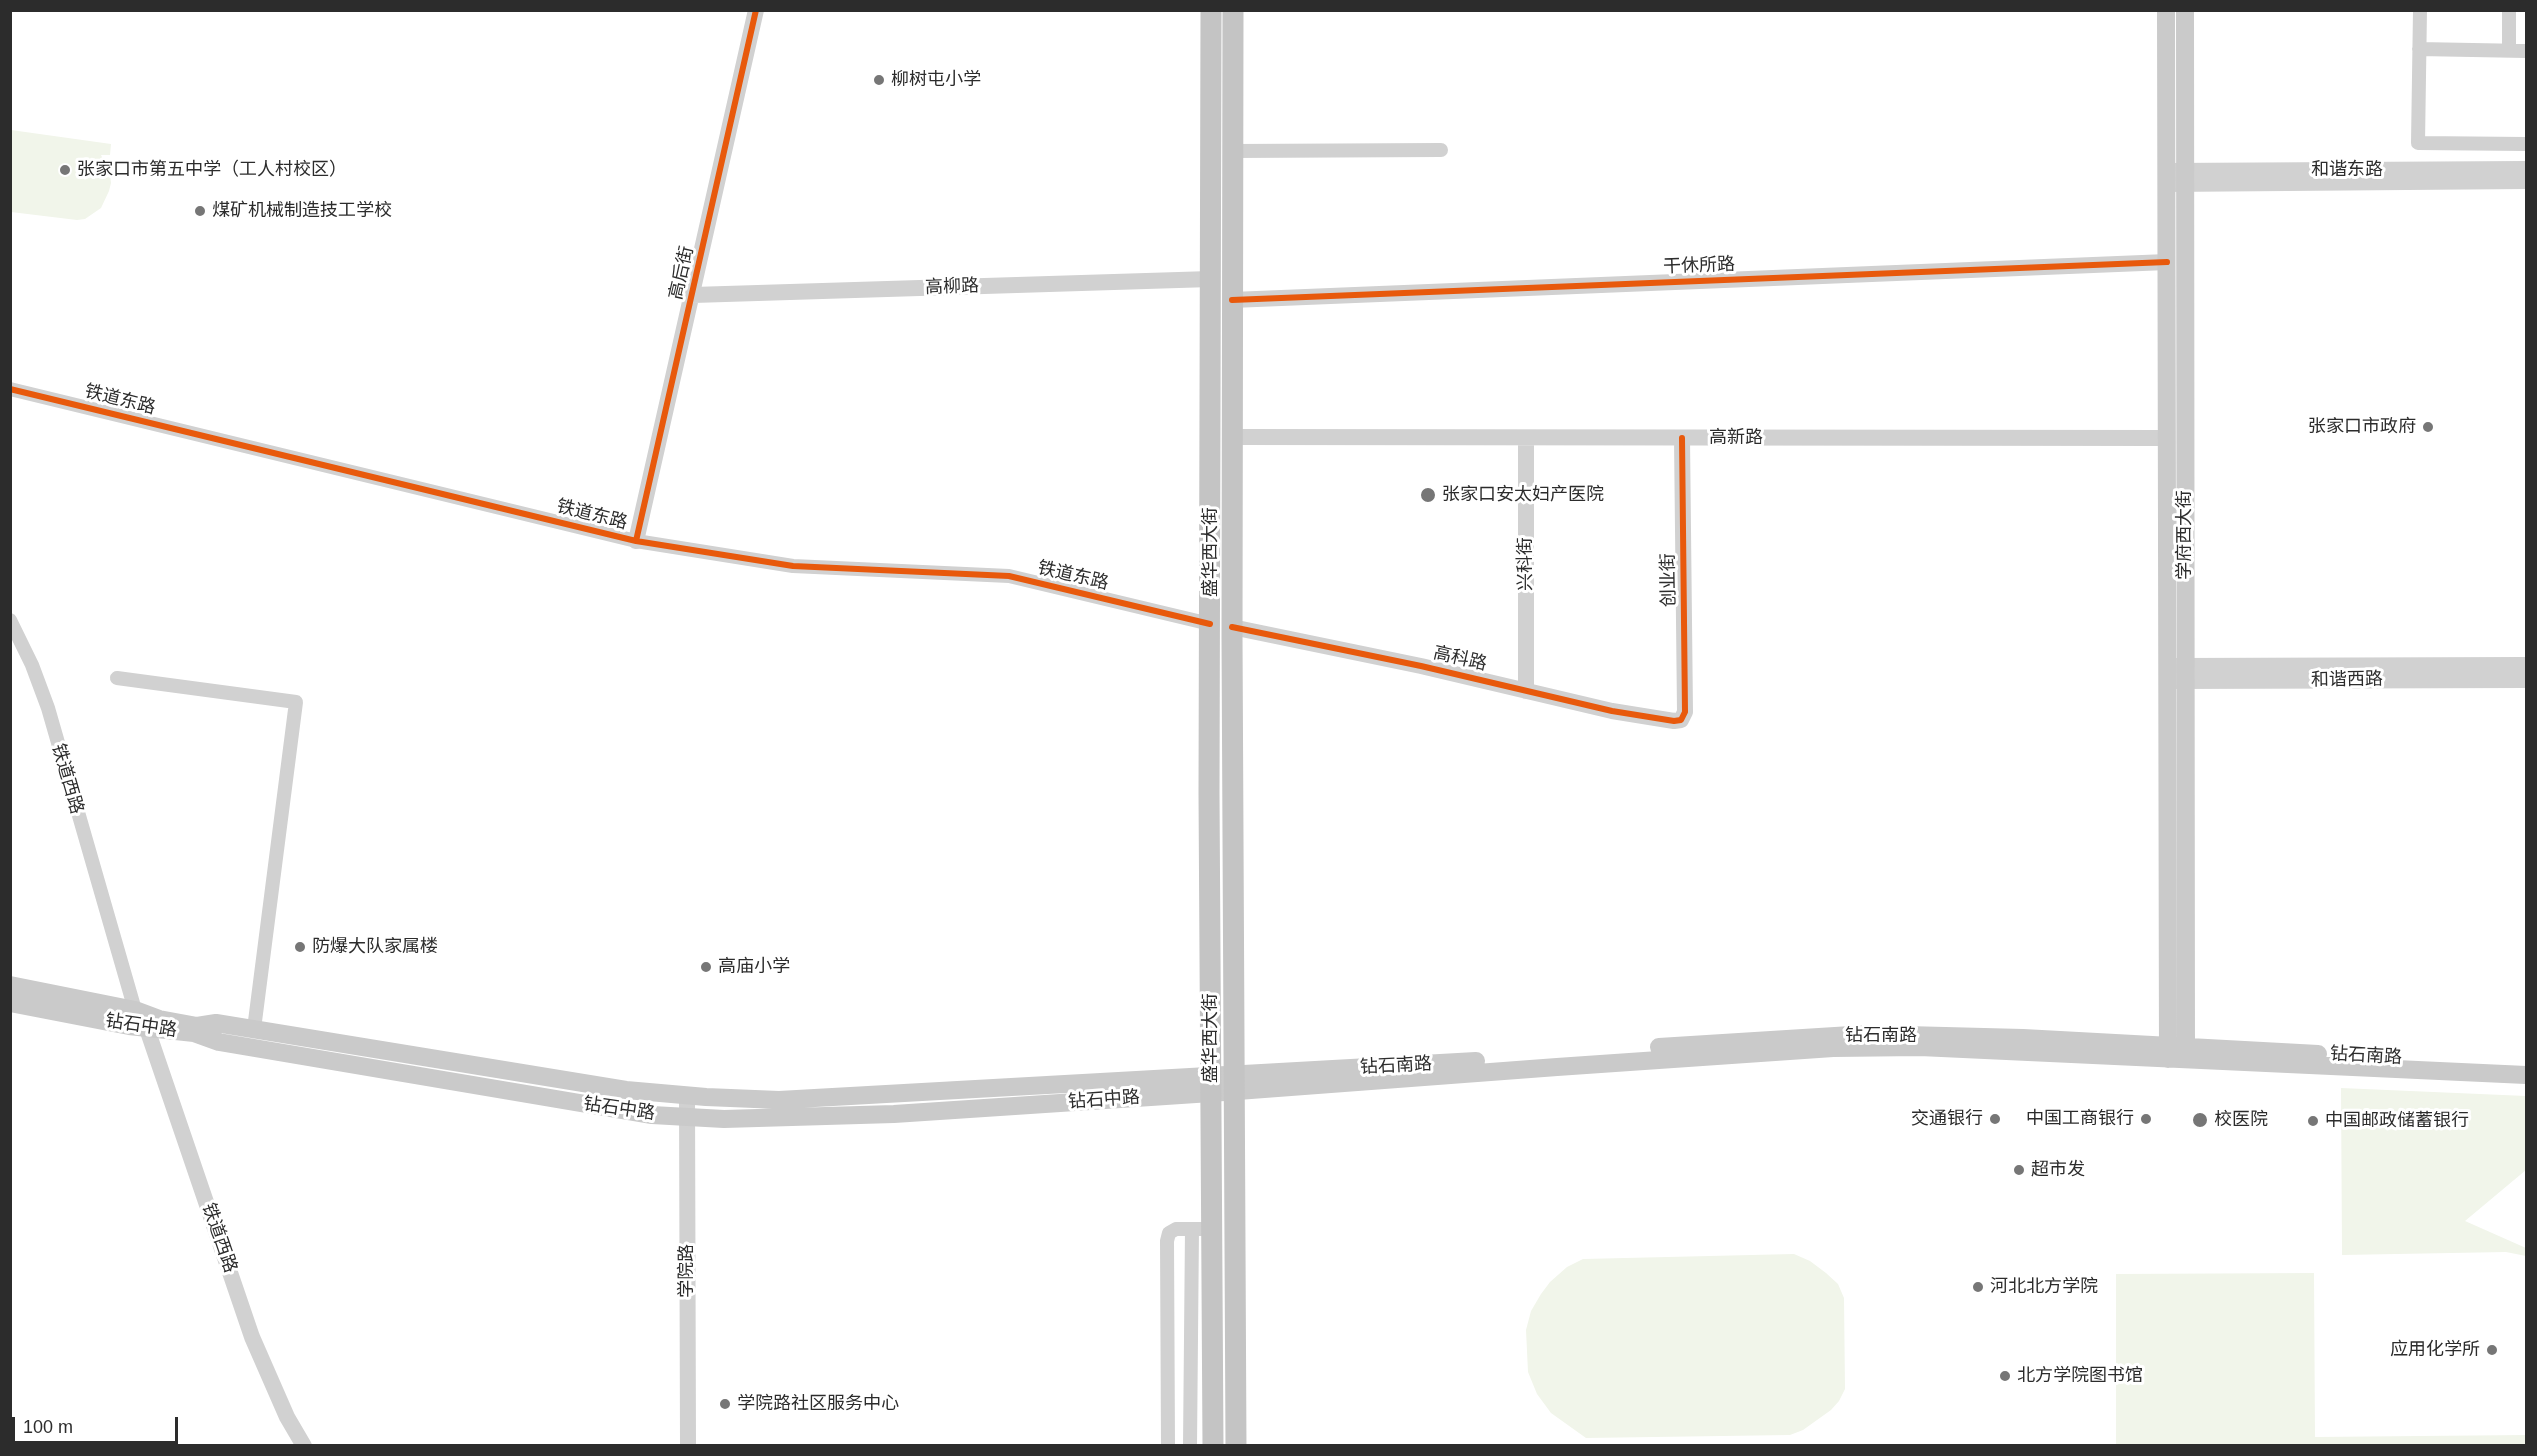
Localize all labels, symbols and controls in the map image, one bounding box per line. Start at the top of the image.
place label: 柳树屯小学 [891,69,981,91]
marker: 柳树屯小学 [872,73,886,87]
place label: 张家口市第五中学（工人村校区） [77,159,347,181]
street label: 和谐东路 [2311,159,2383,181]
marker: 张家口市第五中学（工人村校区） [58,163,72,177]
place label: 煤矿机械制造技工学校 [212,200,392,222]
marker: 煤矿机械制造技工学校 [193,204,207,218]
street label: 高后街 [665,244,699,302]
street label: 干休所路 [1663,254,1735,278]
street label: 高柳路 [925,275,979,299]
street label: 铁道东路 [82,381,158,419]
place label: 张家口市政府 [2308,416,2416,438]
marker: 张家口市政府 [2421,420,2435,434]
street label: 高新路 [1709,427,1763,449]
place label: 张家口安太妇产医院 [1442,484,1604,506]
marker: 张家口安太妇产医院 [1419,486,1437,504]
street label: 学府西大街 [2174,490,2196,580]
street label: 铁道东路 [554,496,630,534]
street label: 盛华西大街 [1200,507,1222,597]
street label: 兴科街 [1515,537,1537,591]
street label: 创业街 [1658,553,1680,607]
street label: 铁道东路 [1035,557,1111,595]
street label: 高科路 [1431,642,1489,676]
street label: 和谐西路 [2311,669,2383,691]
street label: 铁道西路 [47,741,87,817]
place label: 防爆大队家属楼 [312,936,438,958]
marker: 防爆大队家属楼 [293,940,307,954]
place label: 高庙小学 [718,956,790,978]
marker: 高庙小学 [699,960,713,974]
street label: 盛华西大街 [1200,993,1222,1083]
street label: 钻石中路 [104,1010,178,1042]
street label: 钻石南路 [1845,1025,1917,1047]
street label: 钻石南路 [2329,1043,2403,1069]
street label: 钻石南路 [1359,1053,1433,1079]
street label: 钻石中路 [1067,1087,1141,1113]
street label: 钻石中路 [582,1093,656,1125]
place label: 交通银行 [1911,1108,1983,1130]
place label: 中国工商银行 [2026,1108,2134,1130]
place label: 校医院 [2214,1109,2268,1131]
place label: 中国邮政储蓄银行 [2325,1110,2469,1132]
marker: 校医院 [2191,1111,2209,1129]
marker: 交通银行 [1988,1112,2002,1126]
marker: 中国工商银行 [2139,1112,2153,1126]
marker: 中国邮政储蓄银行 [2306,1114,2320,1128]
place label: 超市发 [2031,1159,2085,1181]
marker: 超市发 [2012,1163,2026,1177]
street label: 铁道西路 [197,1200,241,1276]
street label: 学院路 [676,1244,698,1298]
place label: 河北北方学院 [1990,1276,2098,1298]
marker: 河北北方学院 [1971,1280,1985,1294]
place label: 应用化学所 [2390,1339,2480,1361]
marker: 应用化学所 [2485,1343,2499,1357]
place label: 北方学院图书馆 [2017,1365,2143,1387]
marker: 北方学院图书馆 [1998,1369,2012,1383]
place label: 学院路社区服务中心 [737,1393,899,1415]
marker: 学院路社区服务中心 [718,1397,732,1411]
scale bar [15,1405,182,1443]
text: 100 m [23,1417,73,1437]

